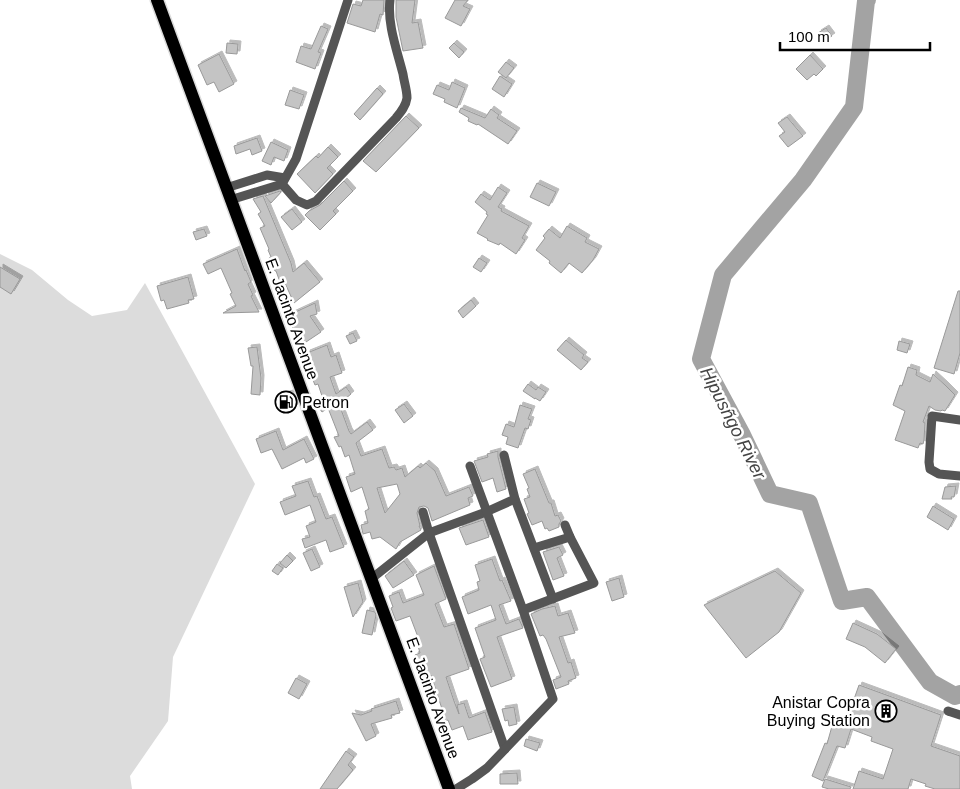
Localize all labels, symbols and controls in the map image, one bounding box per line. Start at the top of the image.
scale bar [780,20,930,52]
text: 100 m [788,28,830,45]
street label: E. Jacinto Avenue [262,256,322,382]
water label: Hipusñgo River [696,364,770,483]
fuel station icon: Petron [274,390,298,414]
place label: Petron [302,394,349,411]
street label: E. Jacinto Avenue [403,635,463,761]
place label: Anistar Copra Buying Station [767,694,870,729]
building icon: Anistar Copra Buying Station [874,699,898,723]

